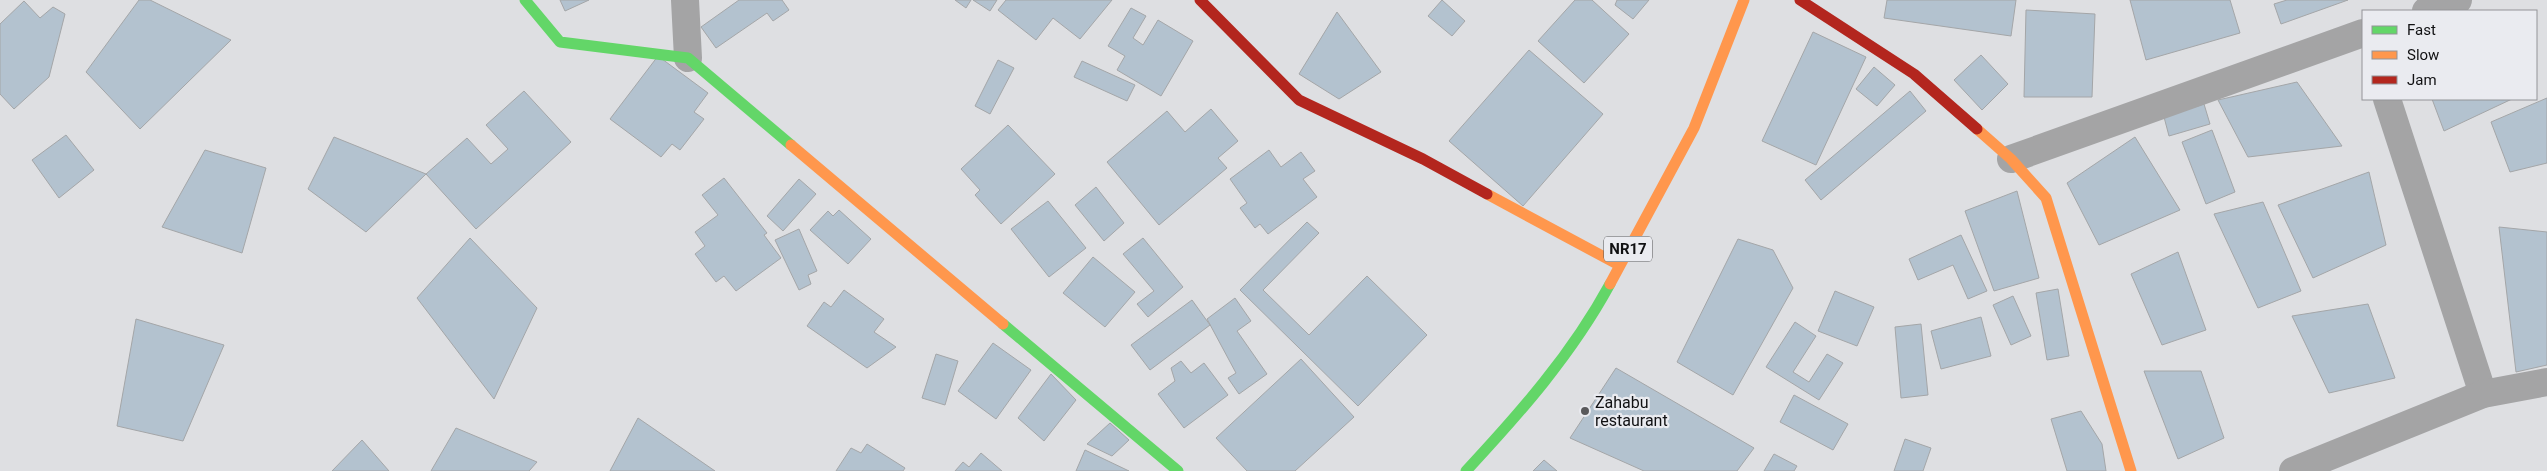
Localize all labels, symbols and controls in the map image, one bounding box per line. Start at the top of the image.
legend [2362,10,2537,100]
text: Fast [2407,21,2436,39]
text: Slow [2407,46,2439,64]
text: Jam [2407,71,2437,89]
road number: NR17 [1604,236,1652,262]
place label: Zahabu restaurant [1595,393,1668,430]
marker: Zahabu restaurant [1579,405,1591,417]

